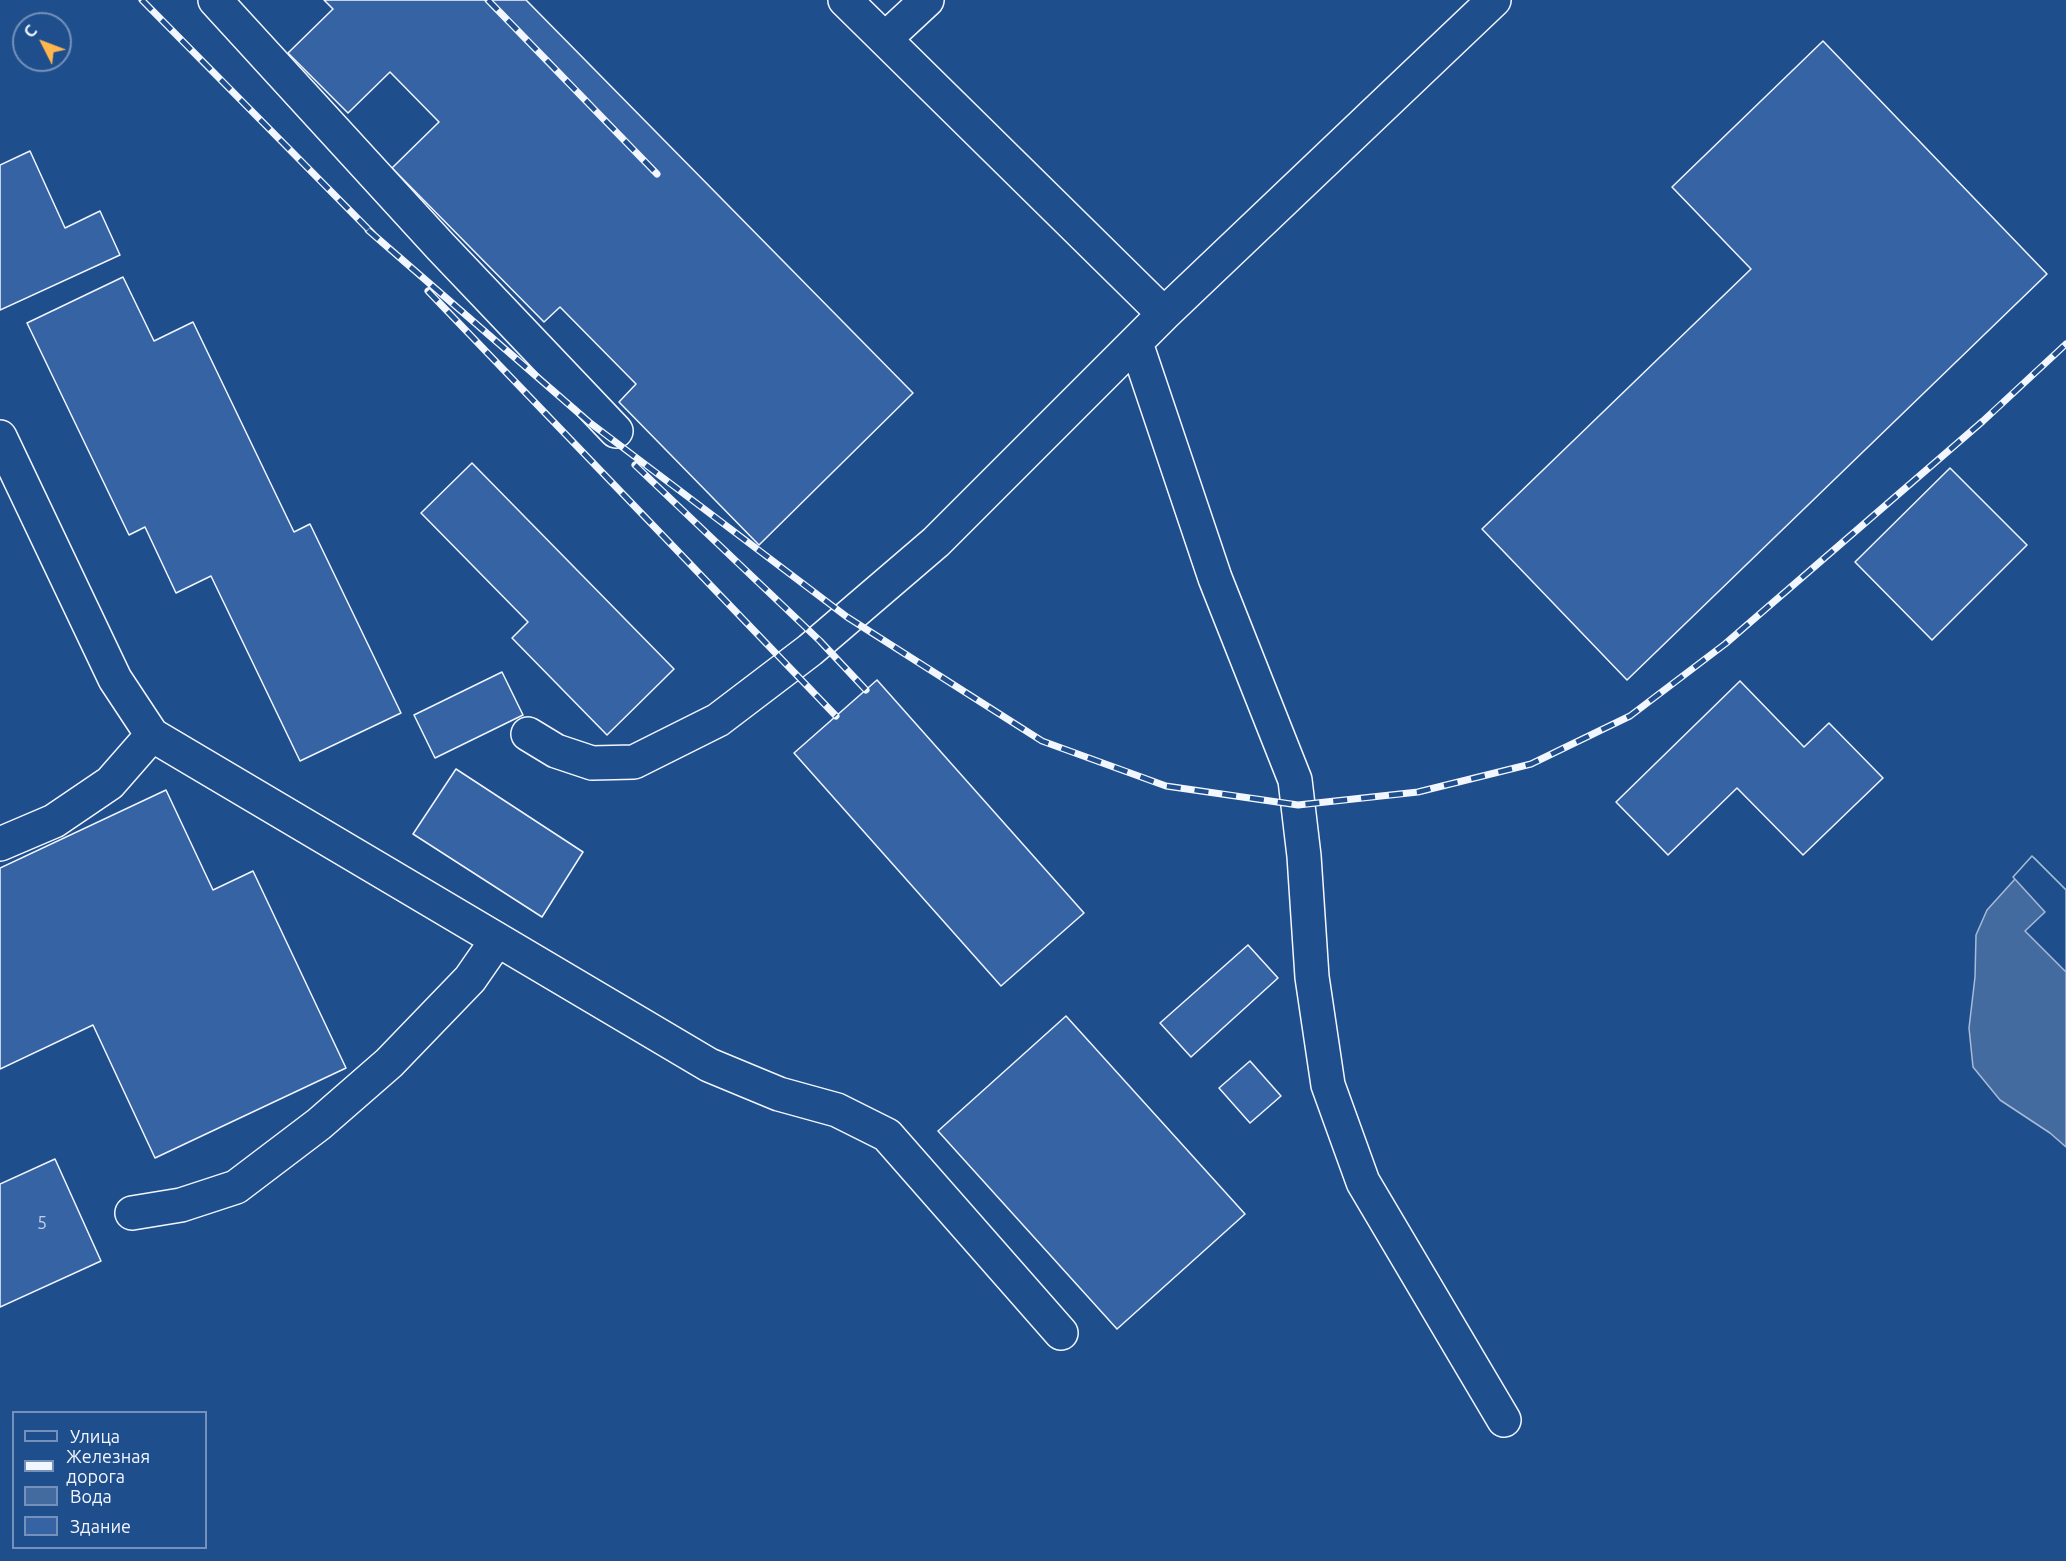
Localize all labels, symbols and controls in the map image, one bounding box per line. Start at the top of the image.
north arrow [12,12,72,72]
text: С [20,21,40,41]
house number: 5 [37,1212,47,1234]
legend [12,1411,207,1549]
text: Улица [70,1426,120,1446]
text: Железная дорога [66,1446,150,1486]
text: Вода [70,1486,112,1506]
text: Здание [70,1516,131,1536]

